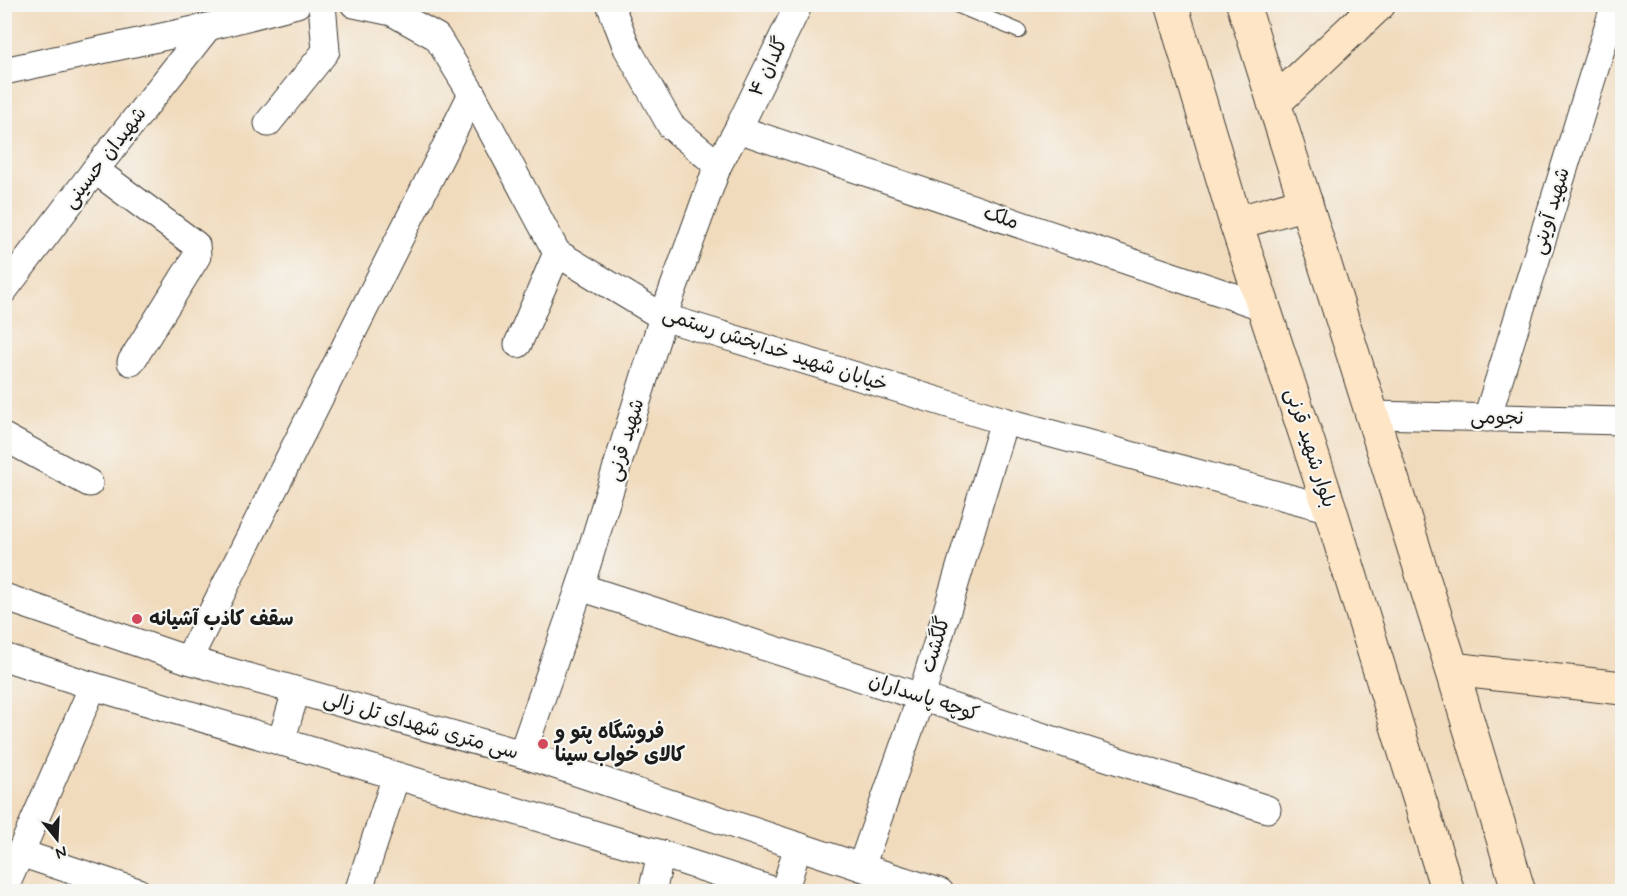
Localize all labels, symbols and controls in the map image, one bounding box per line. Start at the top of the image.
street label: گلدان ۴ [743,33,795,101]
street label: شهیدان حسینی [57,101,153,215]
street label: شهید آوینی [1525,164,1577,258]
street label: ملک [980,199,1022,237]
street label: خیابان شهید خدابخش رستمی [659,301,891,399]
street label: بلوار شهید قرنی [1278,385,1342,511]
street label: شهید قرنی [601,395,651,485]
street label: نجومی [1470,404,1524,432]
place label: سقف کاذب آشیانه [149,606,294,633]
marker: سقف کاذب آشیانه [130,612,144,626]
street label: گلگشت [915,614,957,676]
street label: کوچه پاسداران [865,667,983,729]
street label: سی متری شهدای تل زالی [320,685,522,767]
place label: فروشگاه پتو و کالای خواب سینا [553,719,685,769]
marker: فروشگاه پتو و کالای خواب سینا [536,737,550,751]
north arrow [27,809,87,869]
text: N [53,840,69,863]

